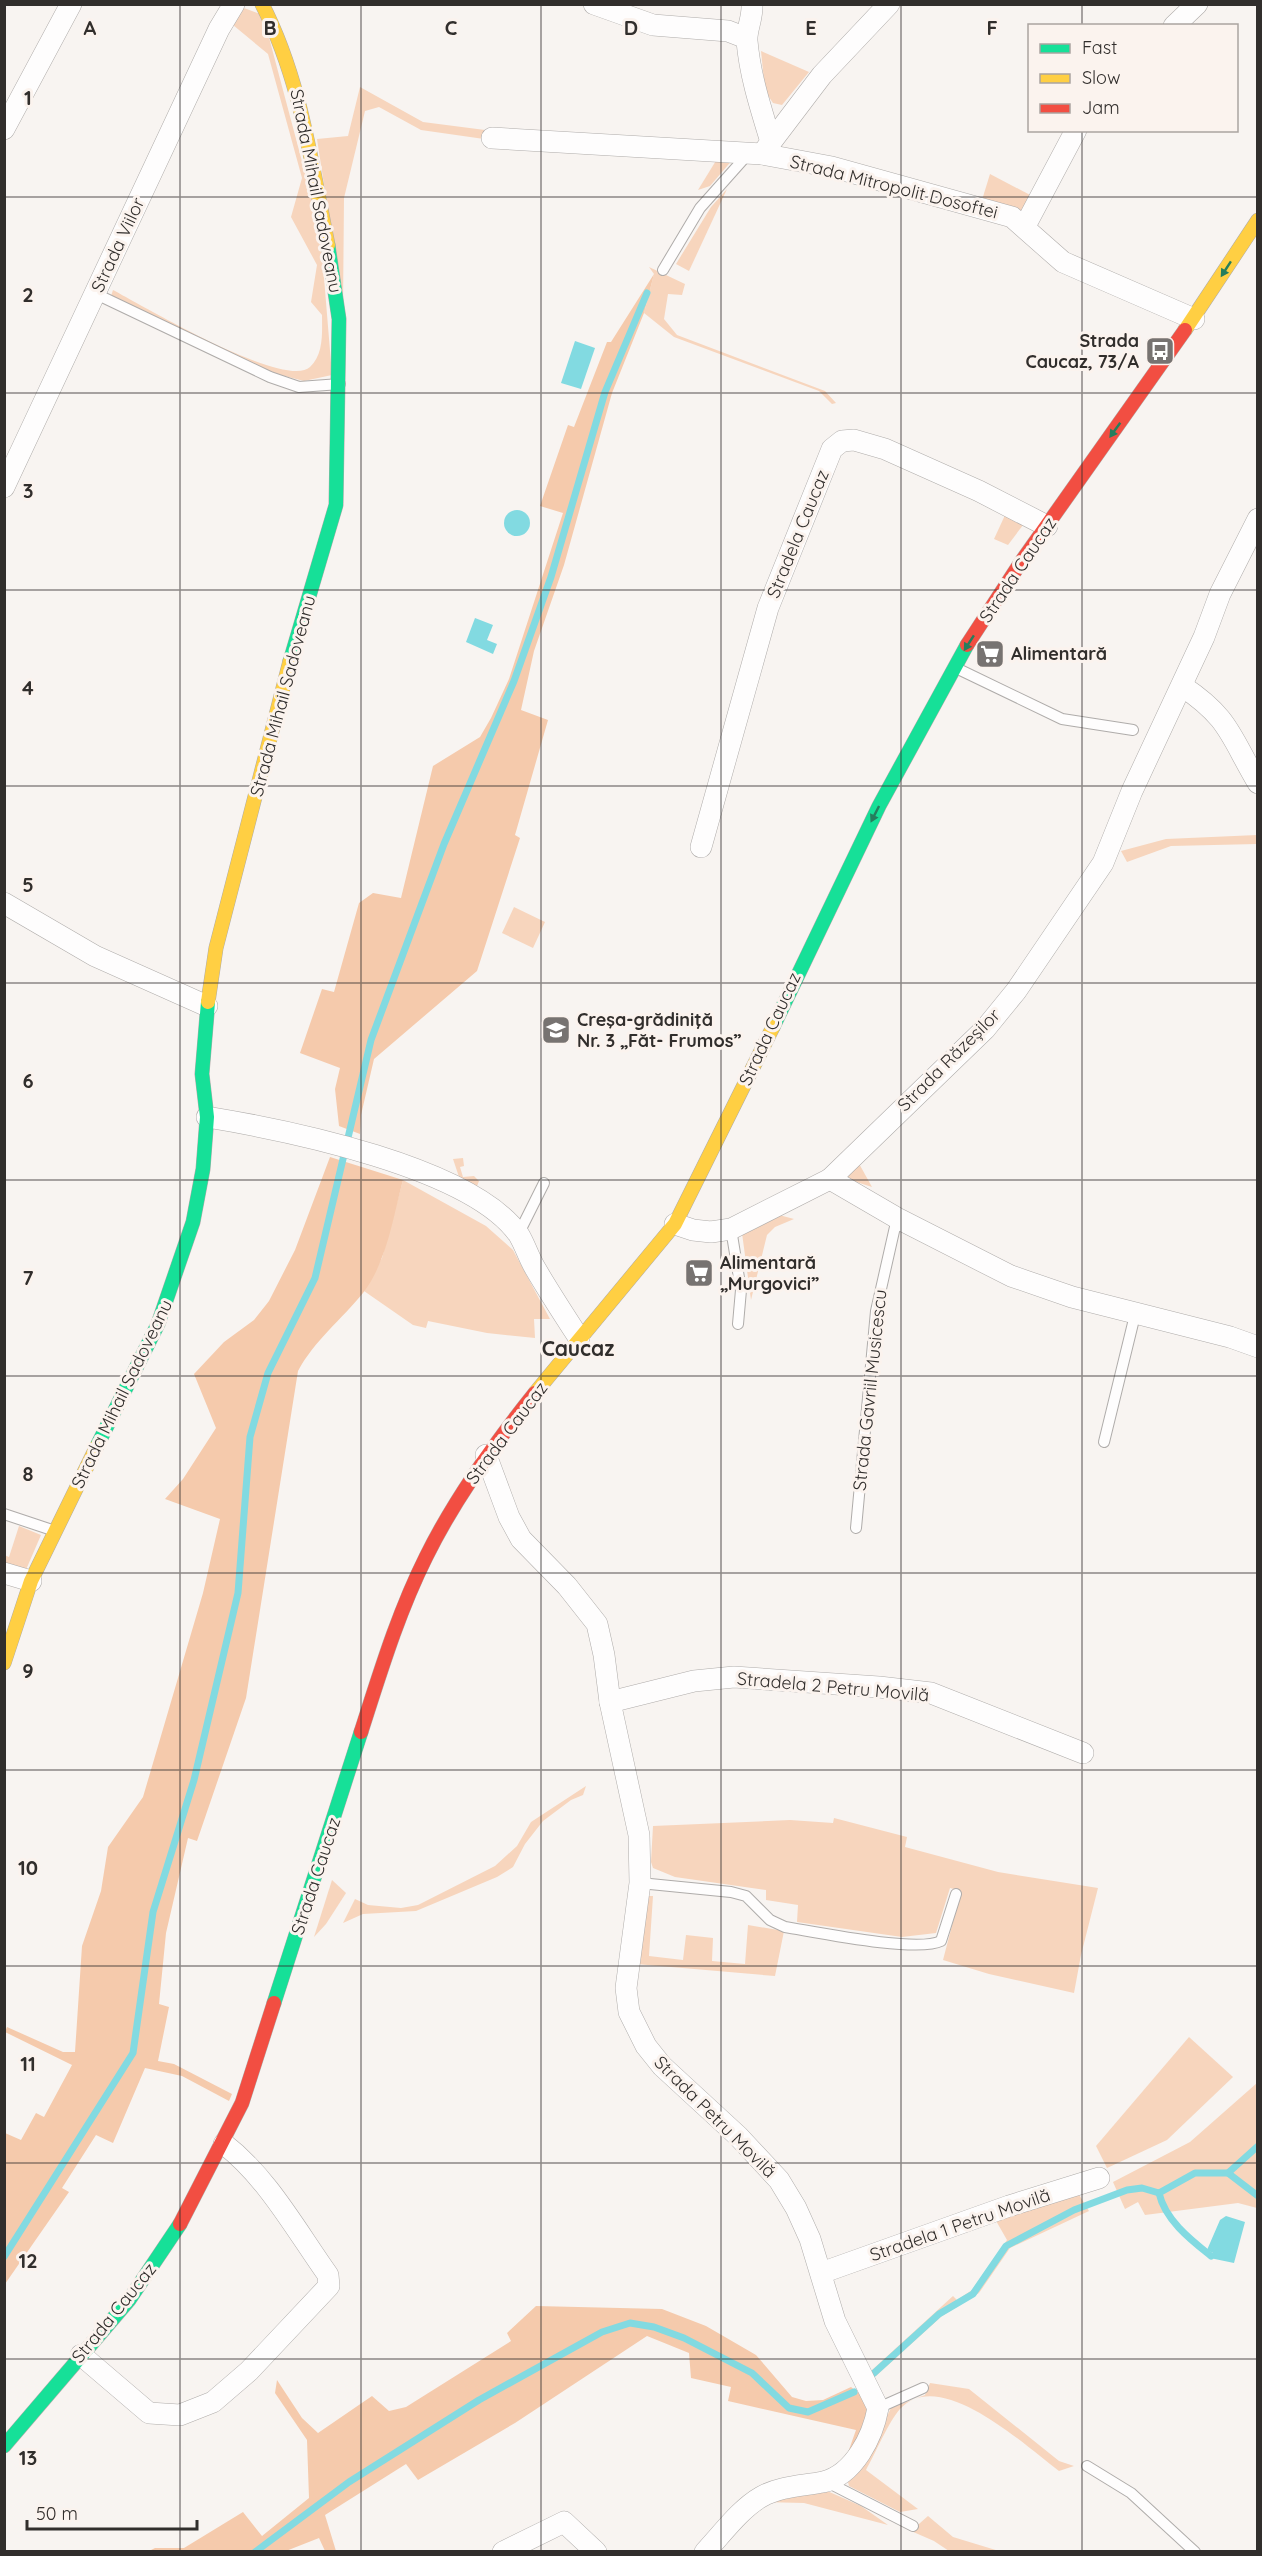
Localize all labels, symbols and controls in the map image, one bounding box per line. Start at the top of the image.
text: A [84,15,97,40]
text: B [263,15,277,40]
text: C [445,15,458,40]
text: D [624,15,638,40]
text: E [805,15,817,40]
text: F [986,15,998,40]
legend [1028,24,1238,132]
text: Fast [1082,36,1117,59]
text: Slow [1082,66,1120,89]
text: 1 [24,85,32,110]
street label: Strada Mihail Sadoveanu [285,87,348,295]
text: Jam [1082,96,1120,119]
street label: Strada Mitropolit Dosoftei [788,150,1000,223]
street label: Strada Viilor [86,194,150,296]
one-way arrow [1220,261,1231,278]
text: 2 [22,282,34,307]
place label: Strada Caucaz, 73/A [1025,329,1139,373]
bus stop icon: Strada Caucaz, 73/A [1144,335,1176,367]
one-way arrow [1109,421,1121,437]
street label: Stradela Caucaz [761,466,834,601]
text: 3 [23,478,33,503]
street label: Strada Caucaz [974,513,1061,627]
street label: Strada Mihail Sadoveanu [245,593,320,799]
one-way arrow [963,634,975,650]
supermarket icon: Alimentară [974,638,1006,670]
place label: Alimentară [1011,642,1107,665]
text: 4 [22,675,34,700]
one-way arrow [871,805,880,822]
text: 5 [22,872,34,897]
street label: Strada Caucaz [733,969,806,1089]
street label: Strada Răzeșilor [892,1003,1005,1116]
place label: Creşa-grădiniţă Nr. 3 „Făt- Frumos” [577,1008,742,1052]
school or university icon: Creşa-grădiniţă Nr. 3 „Făt- Frumos” [540,1014,572,1046]
text: 6 [22,1068,34,1093]
place label: Alimentară „Murgovici” [720,1251,819,1295]
supermarket icon: Alimentară „Murgovici” [683,1257,715,1289]
text: 7 [23,1265,34,1290]
street label: Strada Gavriil Musicescu [847,1288,892,1492]
street label: Strada Mihail Sadoveanu [66,1296,177,1492]
district label: Caucaz [542,1335,614,1361]
street label: Strada Caucaz [461,1377,553,1488]
text: 8 [23,1461,34,1486]
text: 9 [22,1658,34,1683]
street label: Stradela 2 Petru Movilă [736,1667,930,1706]
street label: Strada Caucaz [286,1814,345,1937]
text: 10 [18,1855,38,1880]
text: 11 [20,2051,36,2076]
street label: Strada Petru Movilă [649,2051,781,2183]
street label: Stradela 1 Petru Movilă [867,2183,1053,2266]
text: 12 [18,2248,38,2273]
street label: Strada Caucaz [66,2258,161,2367]
text: 13 [19,2445,37,2470]
scale bar [27,2493,196,2531]
text: 50 m [36,2502,78,2525]

